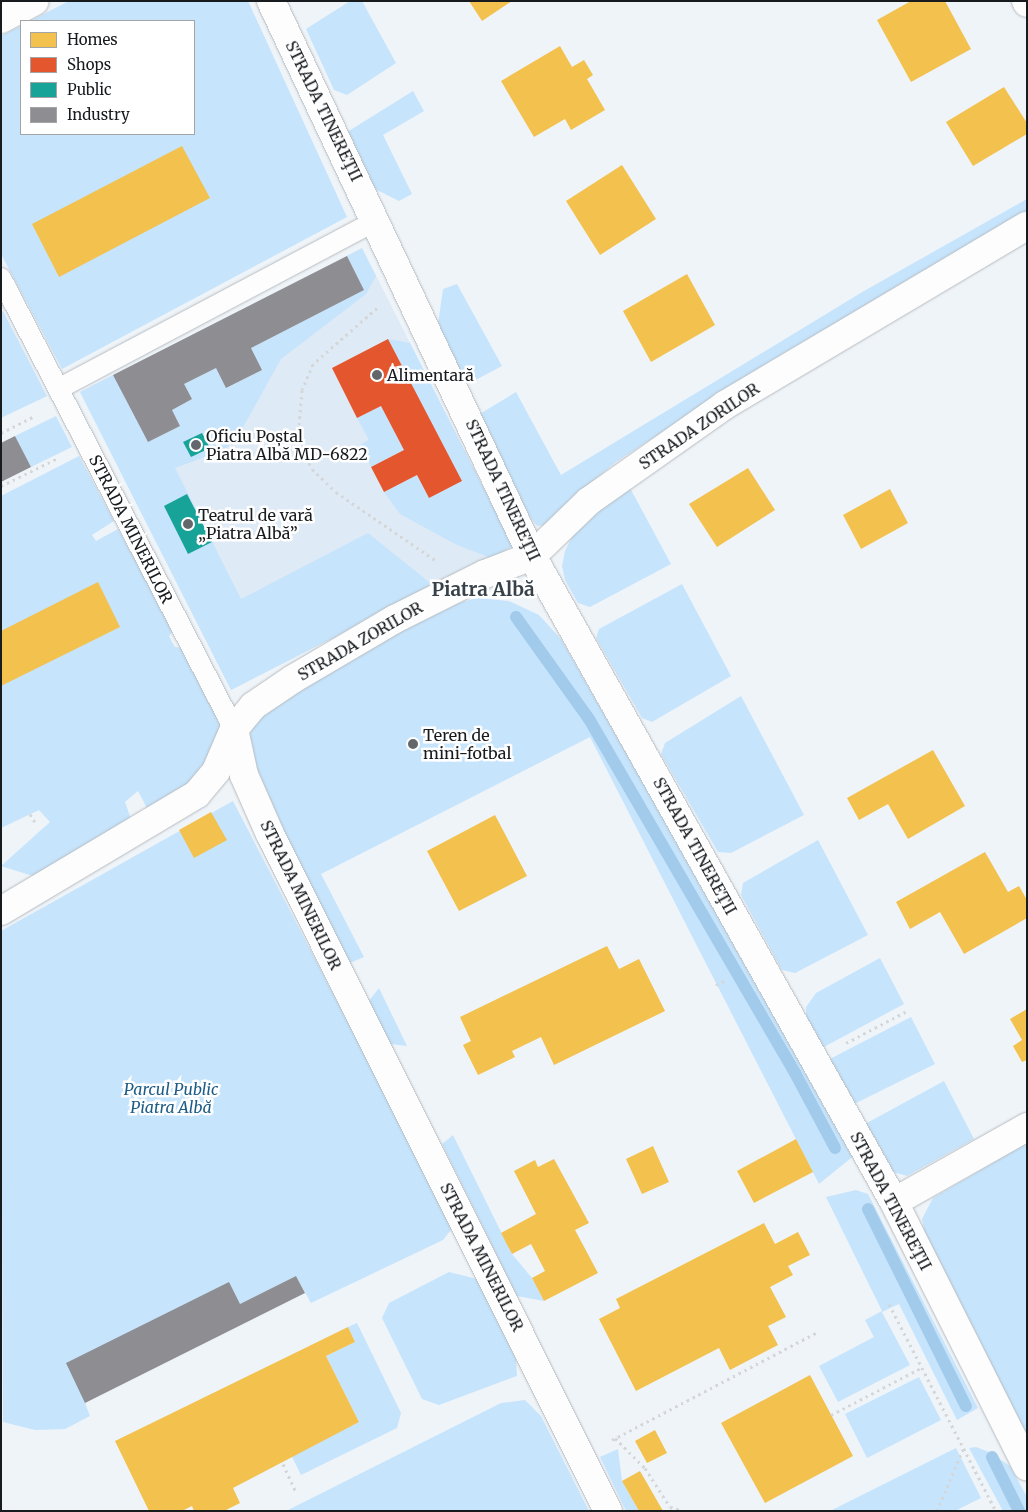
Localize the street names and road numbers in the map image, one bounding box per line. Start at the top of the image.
street label: STRADA TINEREŢII [282,38,366,184]
street label: STRADA ZORILOR [635,379,763,473]
street label: STRADA TINEREŢII [462,416,544,564]
street label: STRADA MINERILOR [85,452,177,606]
street label: STRADA ZORILOR [294,597,426,685]
street label: STRADA TINEREŢII [649,774,741,918]
street label: STRADA MINERILOR [256,817,346,973]
street label: STRADA TINEREŢII [846,1129,936,1273]
street label: STRADA MINERILOR [436,1180,528,1334]

